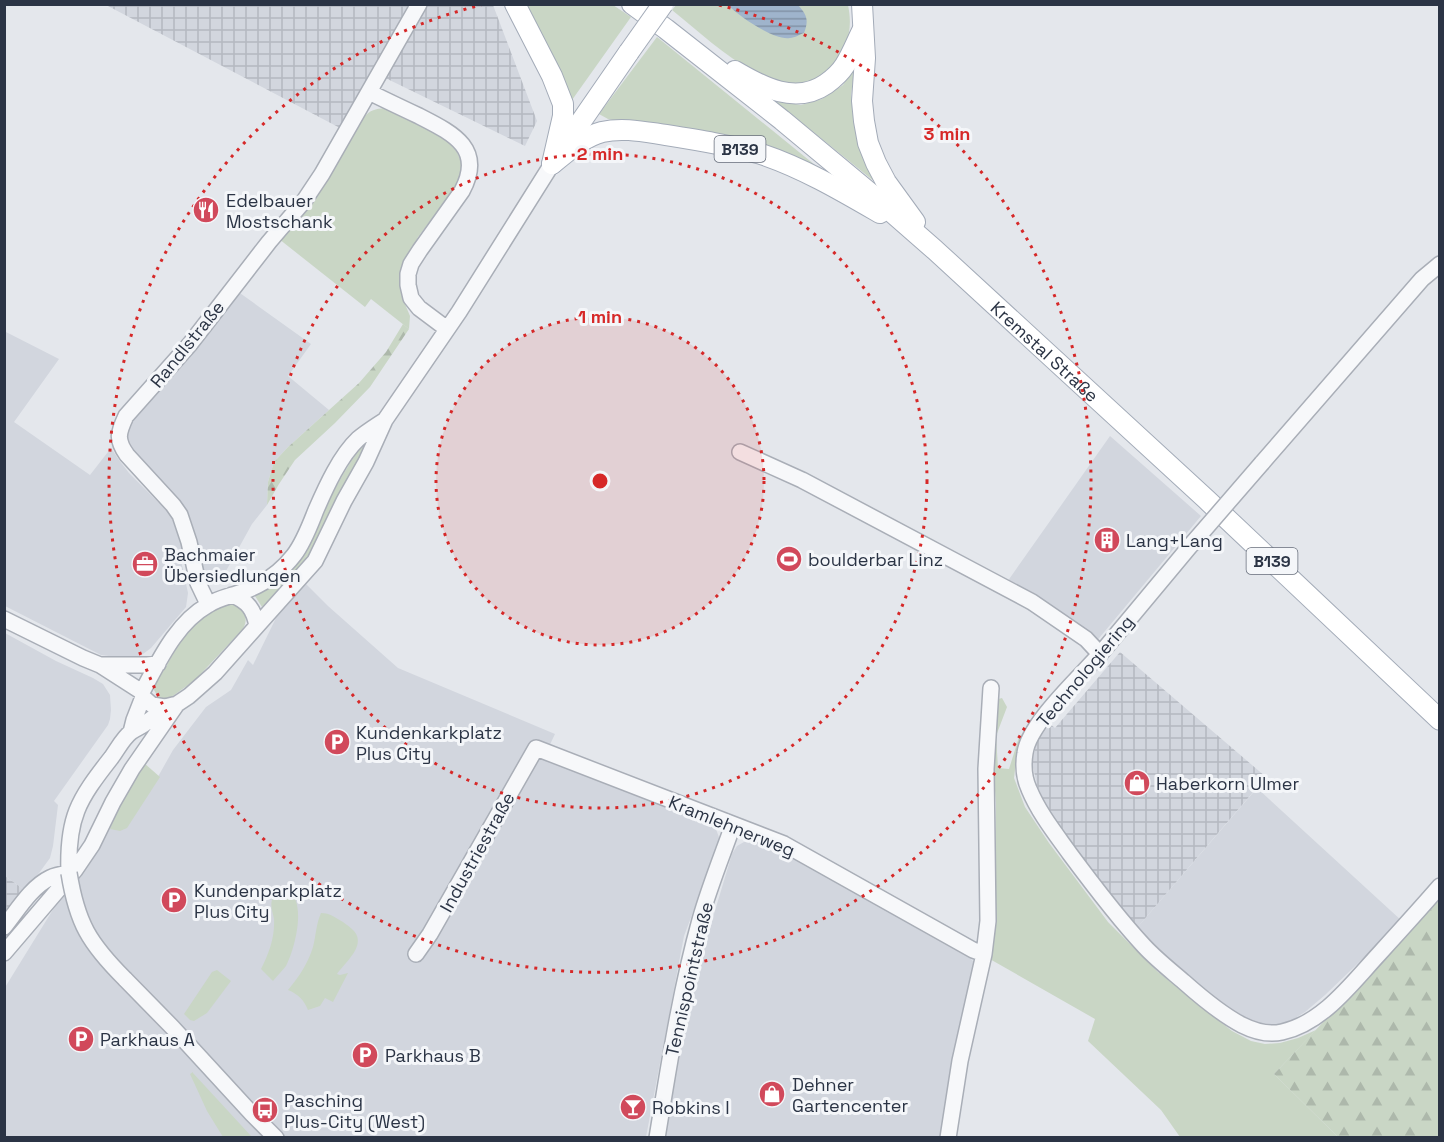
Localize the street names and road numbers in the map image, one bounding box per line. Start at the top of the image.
road number: B139 [714,136,766,162]
street label: Randlstraße [145,296,229,392]
street label: Kremstal Straße [986,296,1104,407]
road number: B139 [1246,548,1298,574]
street label: Technologiering [1031,610,1139,732]
street label: Industriestraße [435,788,519,916]
street label: Kramlehnerweg [665,790,799,862]
street label: Tennispointstraße [660,899,718,1059]

